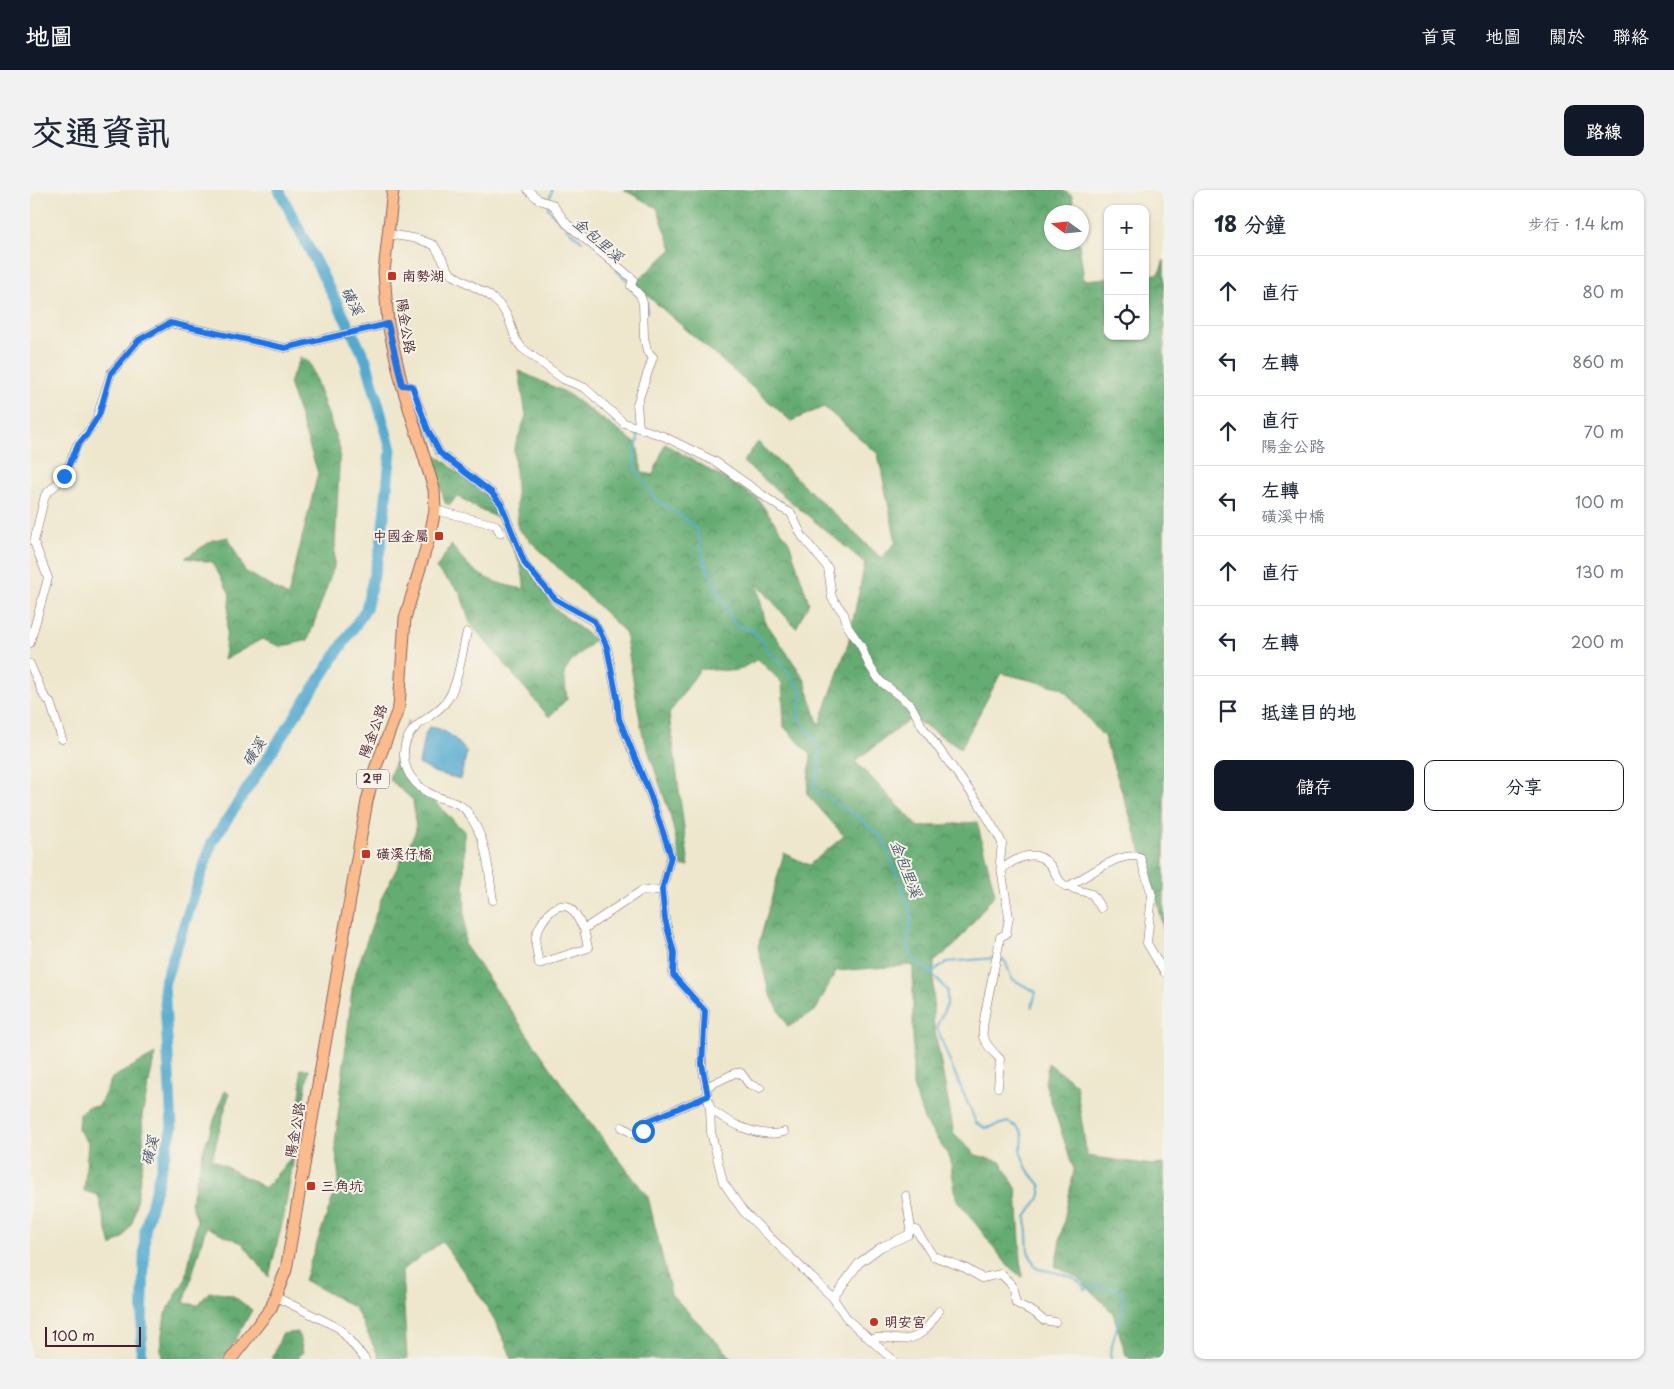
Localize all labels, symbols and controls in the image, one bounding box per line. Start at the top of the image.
text: 地圖 [25,17,73,53]
text: 首頁 [1421,22,1457,49]
text: 地圖 [1485,22,1521,49]
text: 關於 [1549,22,1585,49]
text: 聯絡 [1613,22,1649,49]
text: 交通資訊 [30,104,170,157]
button: 路線 [1564,105,1644,156]
north arrow [1044,205,1089,250]
map controls [1104,205,1149,340]
button: + [1104,205,1149,250]
text: 18 分鐘 [1214,207,1286,239]
water label: 金包里溪 [569,211,630,268]
text: 步行 · 1.4 km [1528,211,1624,235]
button: − [1104,250,1149,295]
place label: 南勢湖 [402,265,444,286]
marker: 南勢湖 [386,270,398,282]
icon: ahead [1214,277,1242,305]
text: 直行 [1261,277,1299,305]
text: 80 m [1582,279,1624,303]
water label: 磺溪 [336,282,371,320]
button: locate [1104,295,1149,340]
street label: 陽金公路 [392,297,421,355]
icon: left [1214,347,1242,375]
text: 左轉 [1261,347,1299,375]
text: 860 m [1572,349,1624,373]
text: 直行 [1261,405,1299,433]
icon: ahead [1214,417,1242,445]
text: 70 m [1584,419,1624,443]
text: 陽金公路 [1261,433,1325,457]
route end [53,465,76,488]
text: 左轉 [1261,475,1299,503]
icon: left [1214,487,1242,515]
text: 100 m [1575,489,1624,513]
text: 磺溪中橋 [1261,503,1325,527]
place label: 中國金屬 [373,525,429,546]
marker: 中國金屬 [433,530,445,542]
icon: ahead [1214,557,1242,585]
text: 直行 [1261,557,1299,585]
text: 130 m [1576,559,1624,583]
icon: left [1214,627,1242,655]
text: 左轉 [1261,627,1299,655]
text: 200 m [1571,629,1624,653]
icon: arrive [1214,697,1242,725]
text: 抵達目的地 [1261,697,1356,725]
street label: 陽金公路 [353,701,392,761]
water label: 磺溪 [235,732,271,770]
button: 儲存 [1214,760,1414,811]
button: 分享 [1424,760,1624,811]
road number: 2甲 [357,770,389,788]
water label: 金包里溪 [886,836,929,902]
place label: 磺溪仔橋 [376,843,432,864]
marker: 磺溪仔橋 [360,848,372,860]
street label: 陽金公路 [279,1101,310,1159]
route start [632,1120,655,1143]
water label: 磺溪 [134,1132,164,1168]
place label: 三角坑 [321,1175,363,1196]
marker: 三角坑 [305,1180,317,1192]
place label: 明安宮 [884,1311,926,1332]
marker: 明安宮 [868,1316,880,1328]
scale bar [45,1324,141,1347]
text: 100 m [52,1325,95,1346]

